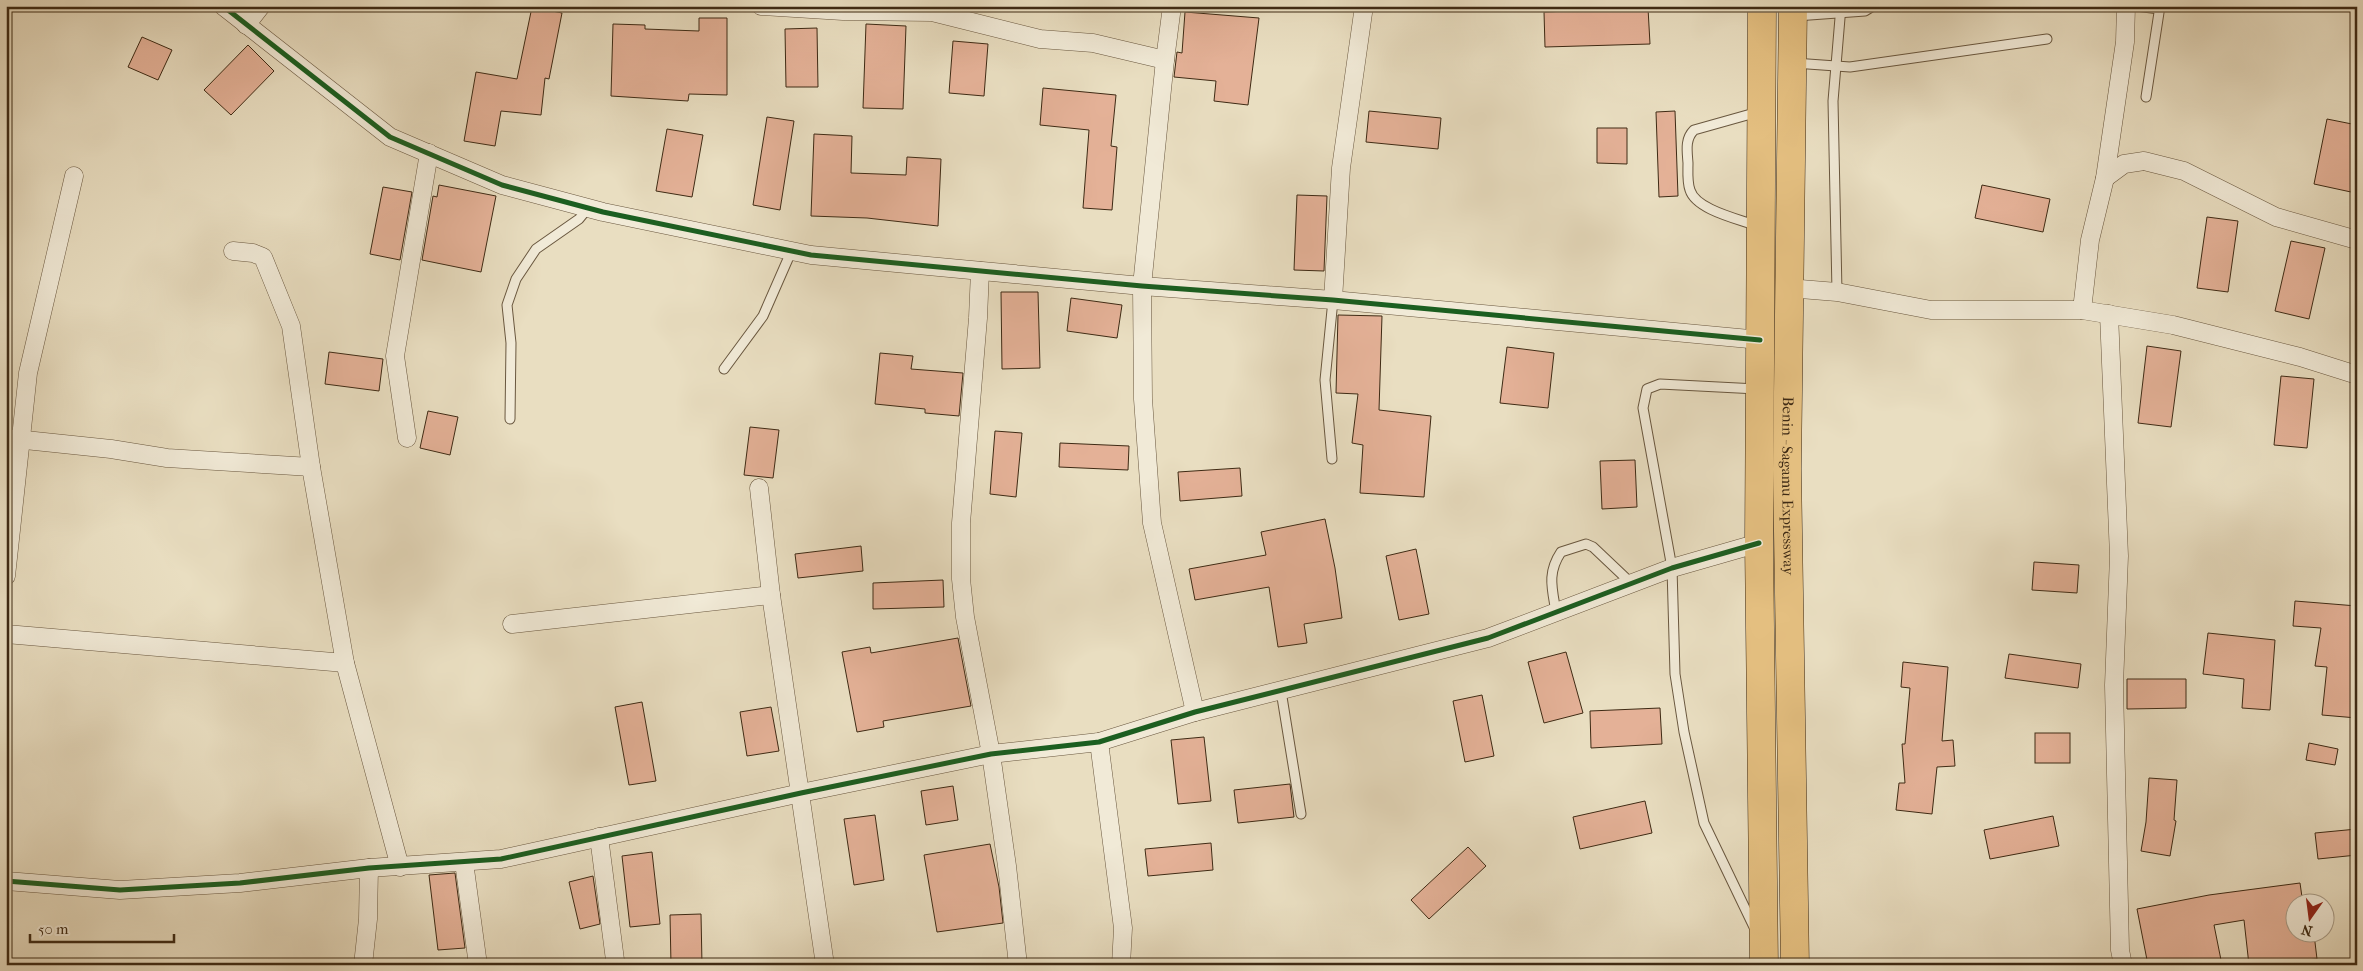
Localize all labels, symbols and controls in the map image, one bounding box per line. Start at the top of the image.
street label: Benin - Sagamu Expressway [1778,397,1798,576]
north arrow [2286,894,2336,944]
scale bar [30,911,174,943]
text: 50 m [38,920,69,938]
text: N [2299,921,2314,940]

